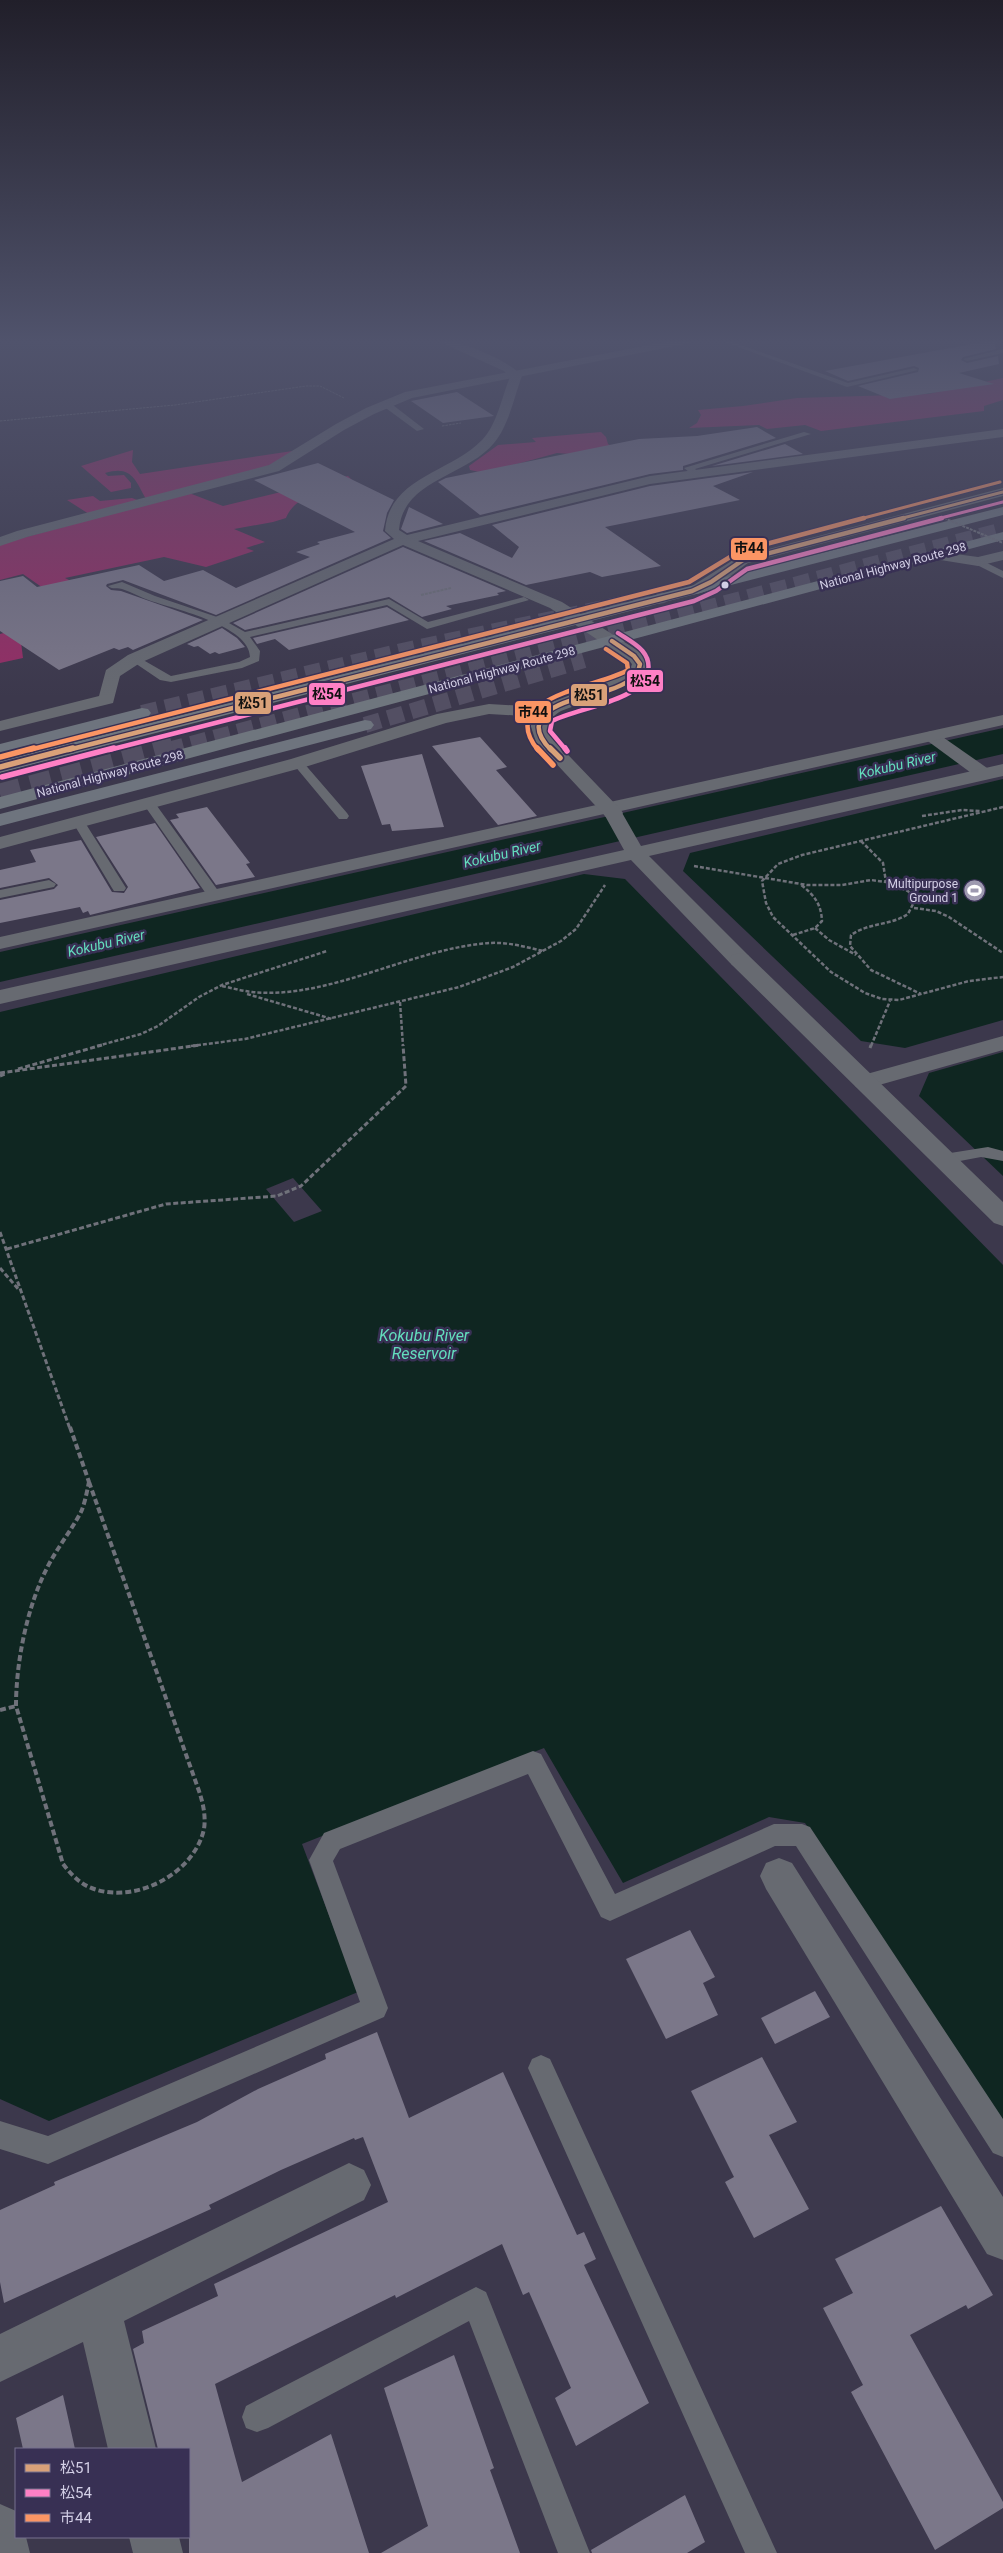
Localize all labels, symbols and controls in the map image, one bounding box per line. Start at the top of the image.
line badge: 市44 [730,537,768,561]
text: 市44 [734,540,764,556]
street label: National Highway Route 298 [818,540,968,592]
unlabelled marker [720,580,730,590]
street label: National Highway Route 298 [427,644,577,696]
line badge: 松54 [626,669,664,693]
text: 松54 [630,673,660,689]
line badge: 松54 [308,682,346,706]
line badge: 松51 [570,683,608,707]
text: 松54 [312,686,342,702]
text: 松51 [574,687,604,703]
line badge: 松51 [234,691,272,715]
text: 松51 [238,695,268,711]
line badge: 市44 [514,700,552,724]
text: 市44 [518,704,548,720]
street label: National Highway Route 298 [35,748,185,800]
water label: Kokubu River [857,748,938,782]
water label: Kokubu River [462,837,543,871]
place label: Multipurpose Ground 1 [888,877,958,905]
sports icon: Multipurpose Ground 1 [962,879,986,903]
water label: Kokubu River [66,926,147,960]
water label: Kokubu River Reservoir [379,1326,470,1363]
legend [15,2448,190,2538]
text: 松51 [60,2459,92,2477]
text: 松54 [60,2484,92,2502]
text: 市44 [60,2509,92,2527]

